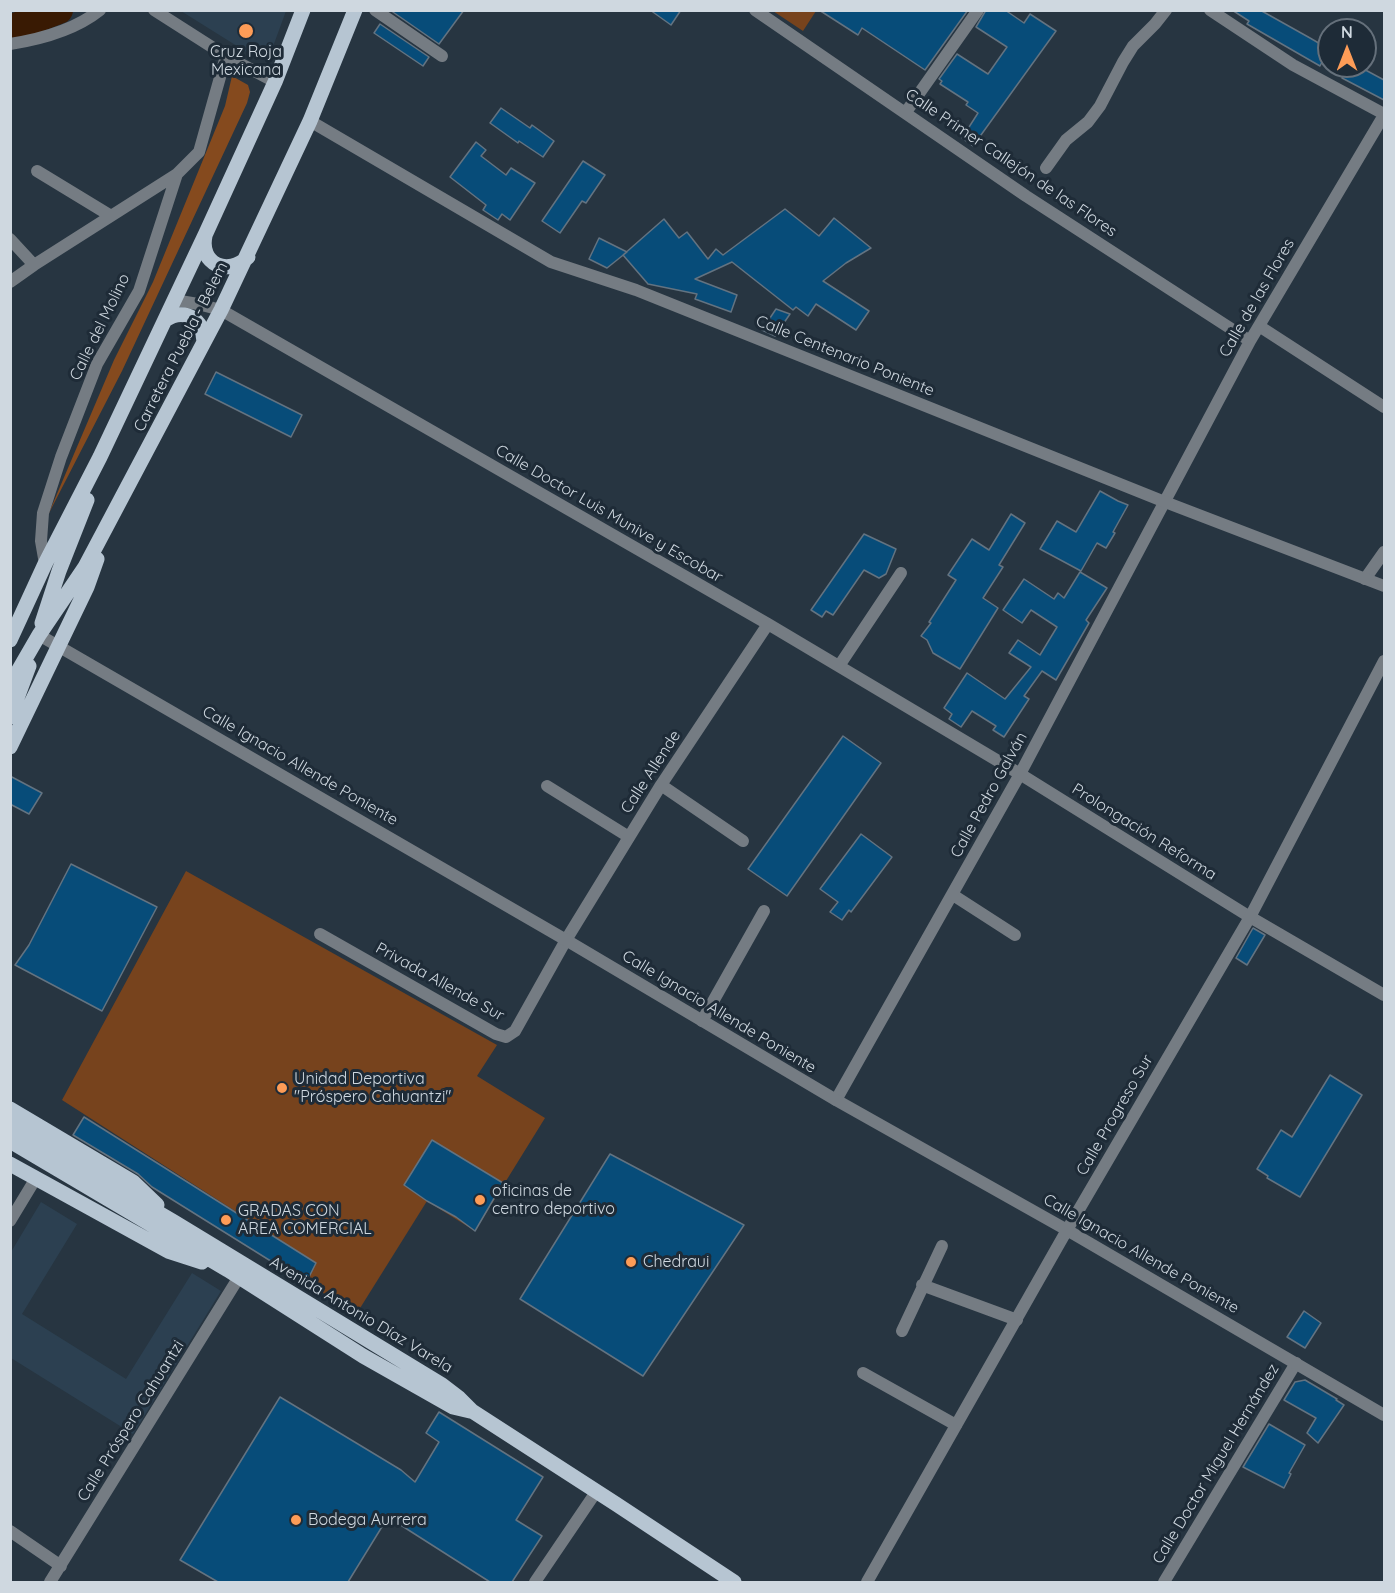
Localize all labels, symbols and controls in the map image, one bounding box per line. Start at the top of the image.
north arrow [1317,18,1377,78]
marker: Cruz Roja Mexicana [237,22,255,40]
text: N [1341,22,1353,42]
place label: Cruz Roja Mexicana [210,42,282,80]
street label: Calle Primer Callejón de las Flores [902,85,1120,241]
street label: Calle de las Flores [1215,235,1299,361]
street label: Carretera Puebla - Belem [130,259,232,435]
street label: Calle del Molino [66,270,134,384]
street label: Calle Centenario Poniente [753,311,937,401]
street label: Calle Doctor Luis Munive y Escobar [492,441,726,587]
street label: Calle Ignacio Allende Poniente [199,702,401,830]
street label: Calle Allende [617,727,685,817]
street label: Calle Pedro Galván [947,729,1031,861]
street label: Prolongación Reforma [1068,780,1220,884]
street label: Privada Allende Sur [372,939,508,1025]
street label: Calle Ignacio Allende Poniente [619,946,819,1078]
street label: Calle Progreso Sur [1073,1051,1157,1179]
place label: Unidad Deportiva "Próspero Cahuantzi" [294,1069,451,1107]
marker: Unidad Deportiva "Próspero Cahuantzi" [275,1081,289,1095]
place label: oficinas de centro deportivo [492,1181,615,1219]
street label: Calle Ignacio Allende Poniente [1040,1190,1242,1318]
marker: oficinas de centro deportivo [473,1193,487,1207]
place label: GRADAS CON AREA COMERCIAL [238,1201,372,1239]
marker: GRADAS CON AREA COMERCIAL [219,1213,233,1227]
place label: Chedraui [643,1252,709,1272]
street label: Avenida Antonio Díaz Varela [266,1253,456,1377]
marker: Chedraui [624,1255,638,1269]
street label: Calle Próspero Cahuantzi [74,1337,188,1505]
street label: Calle Doctor Miguel Hernández [1149,1361,1283,1567]
place label: Bodega Aurrera [308,1510,427,1530]
marker: Bodega Aurrera [289,1513,303,1527]

